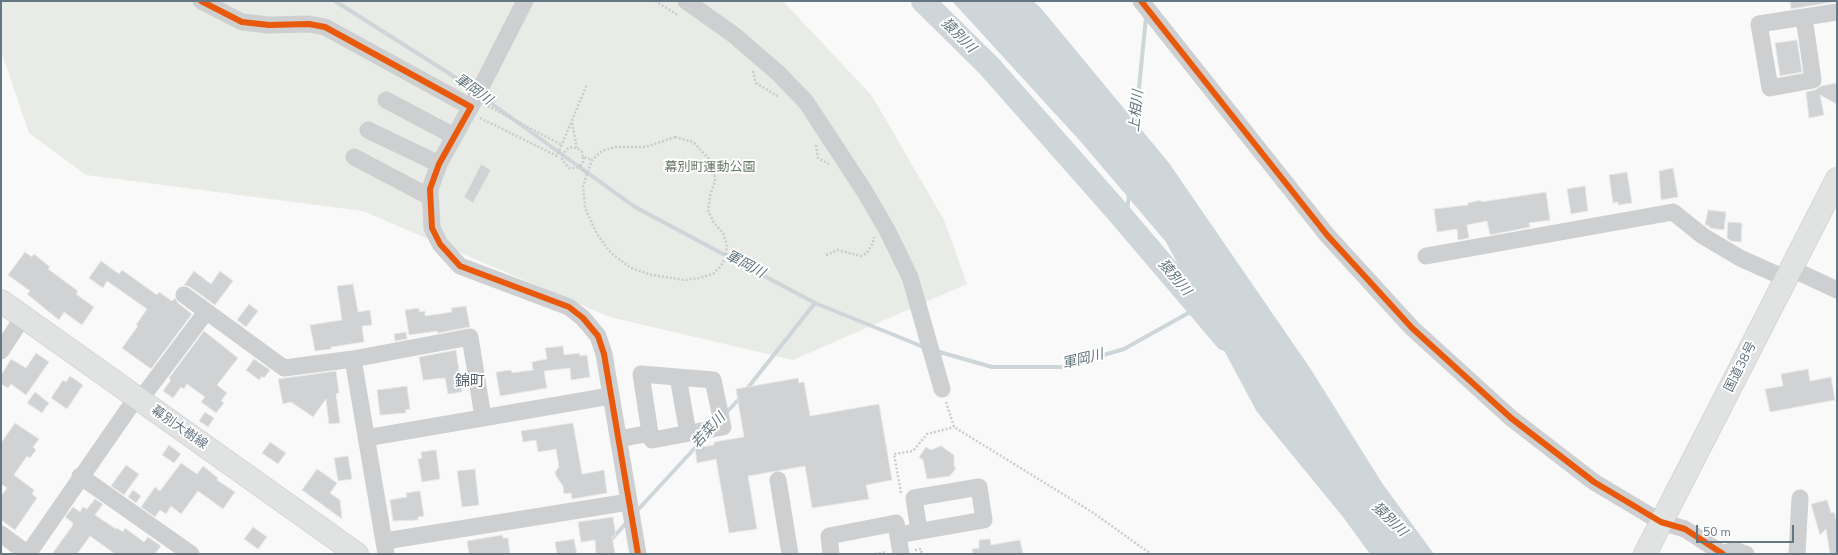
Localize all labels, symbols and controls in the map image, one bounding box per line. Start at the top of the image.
water label: 猿別川 [937,15,979,57]
water label: 軍岡川 [451,71,495,109]
water label: 上相川 [1126,89,1148,133]
park label: 幕別町運動公園 [665,160,755,176]
water label: 軍岡川 [723,248,767,282]
water label: 猿別川 [1154,257,1194,299]
street label: 国道38号 [1722,339,1760,395]
water label: 軍岡川 [1061,347,1105,373]
district label: 錦町 [455,373,485,391]
street label: 幕別大樹線 [148,403,210,453]
water label: 若菜川 [689,410,729,452]
water label: 猿別川 [1368,499,1410,541]
scale bar [1698,517,1796,543]
text: 50 m [1703,524,1731,540]

